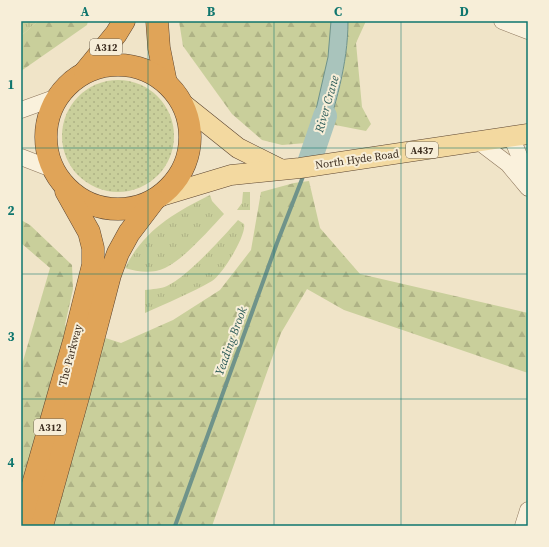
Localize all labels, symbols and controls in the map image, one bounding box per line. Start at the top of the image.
text: A [81,3,90,20]
text: B [207,3,216,20]
text: C [334,3,342,20]
text: D [459,3,469,20]
road number: A312 [90,39,122,55]
water label: River Crane [311,74,343,135]
text: 1 [7,76,15,93]
road number: A437 [406,142,438,158]
street label: North Hyde Road [314,146,401,173]
text: 2 [7,202,15,219]
water label: Yeading Brook [211,304,251,377]
street label: The Parkway [55,322,86,388]
text: 3 [7,328,15,345]
road number: A312 [34,419,66,435]
text: 4 [7,454,15,471]

